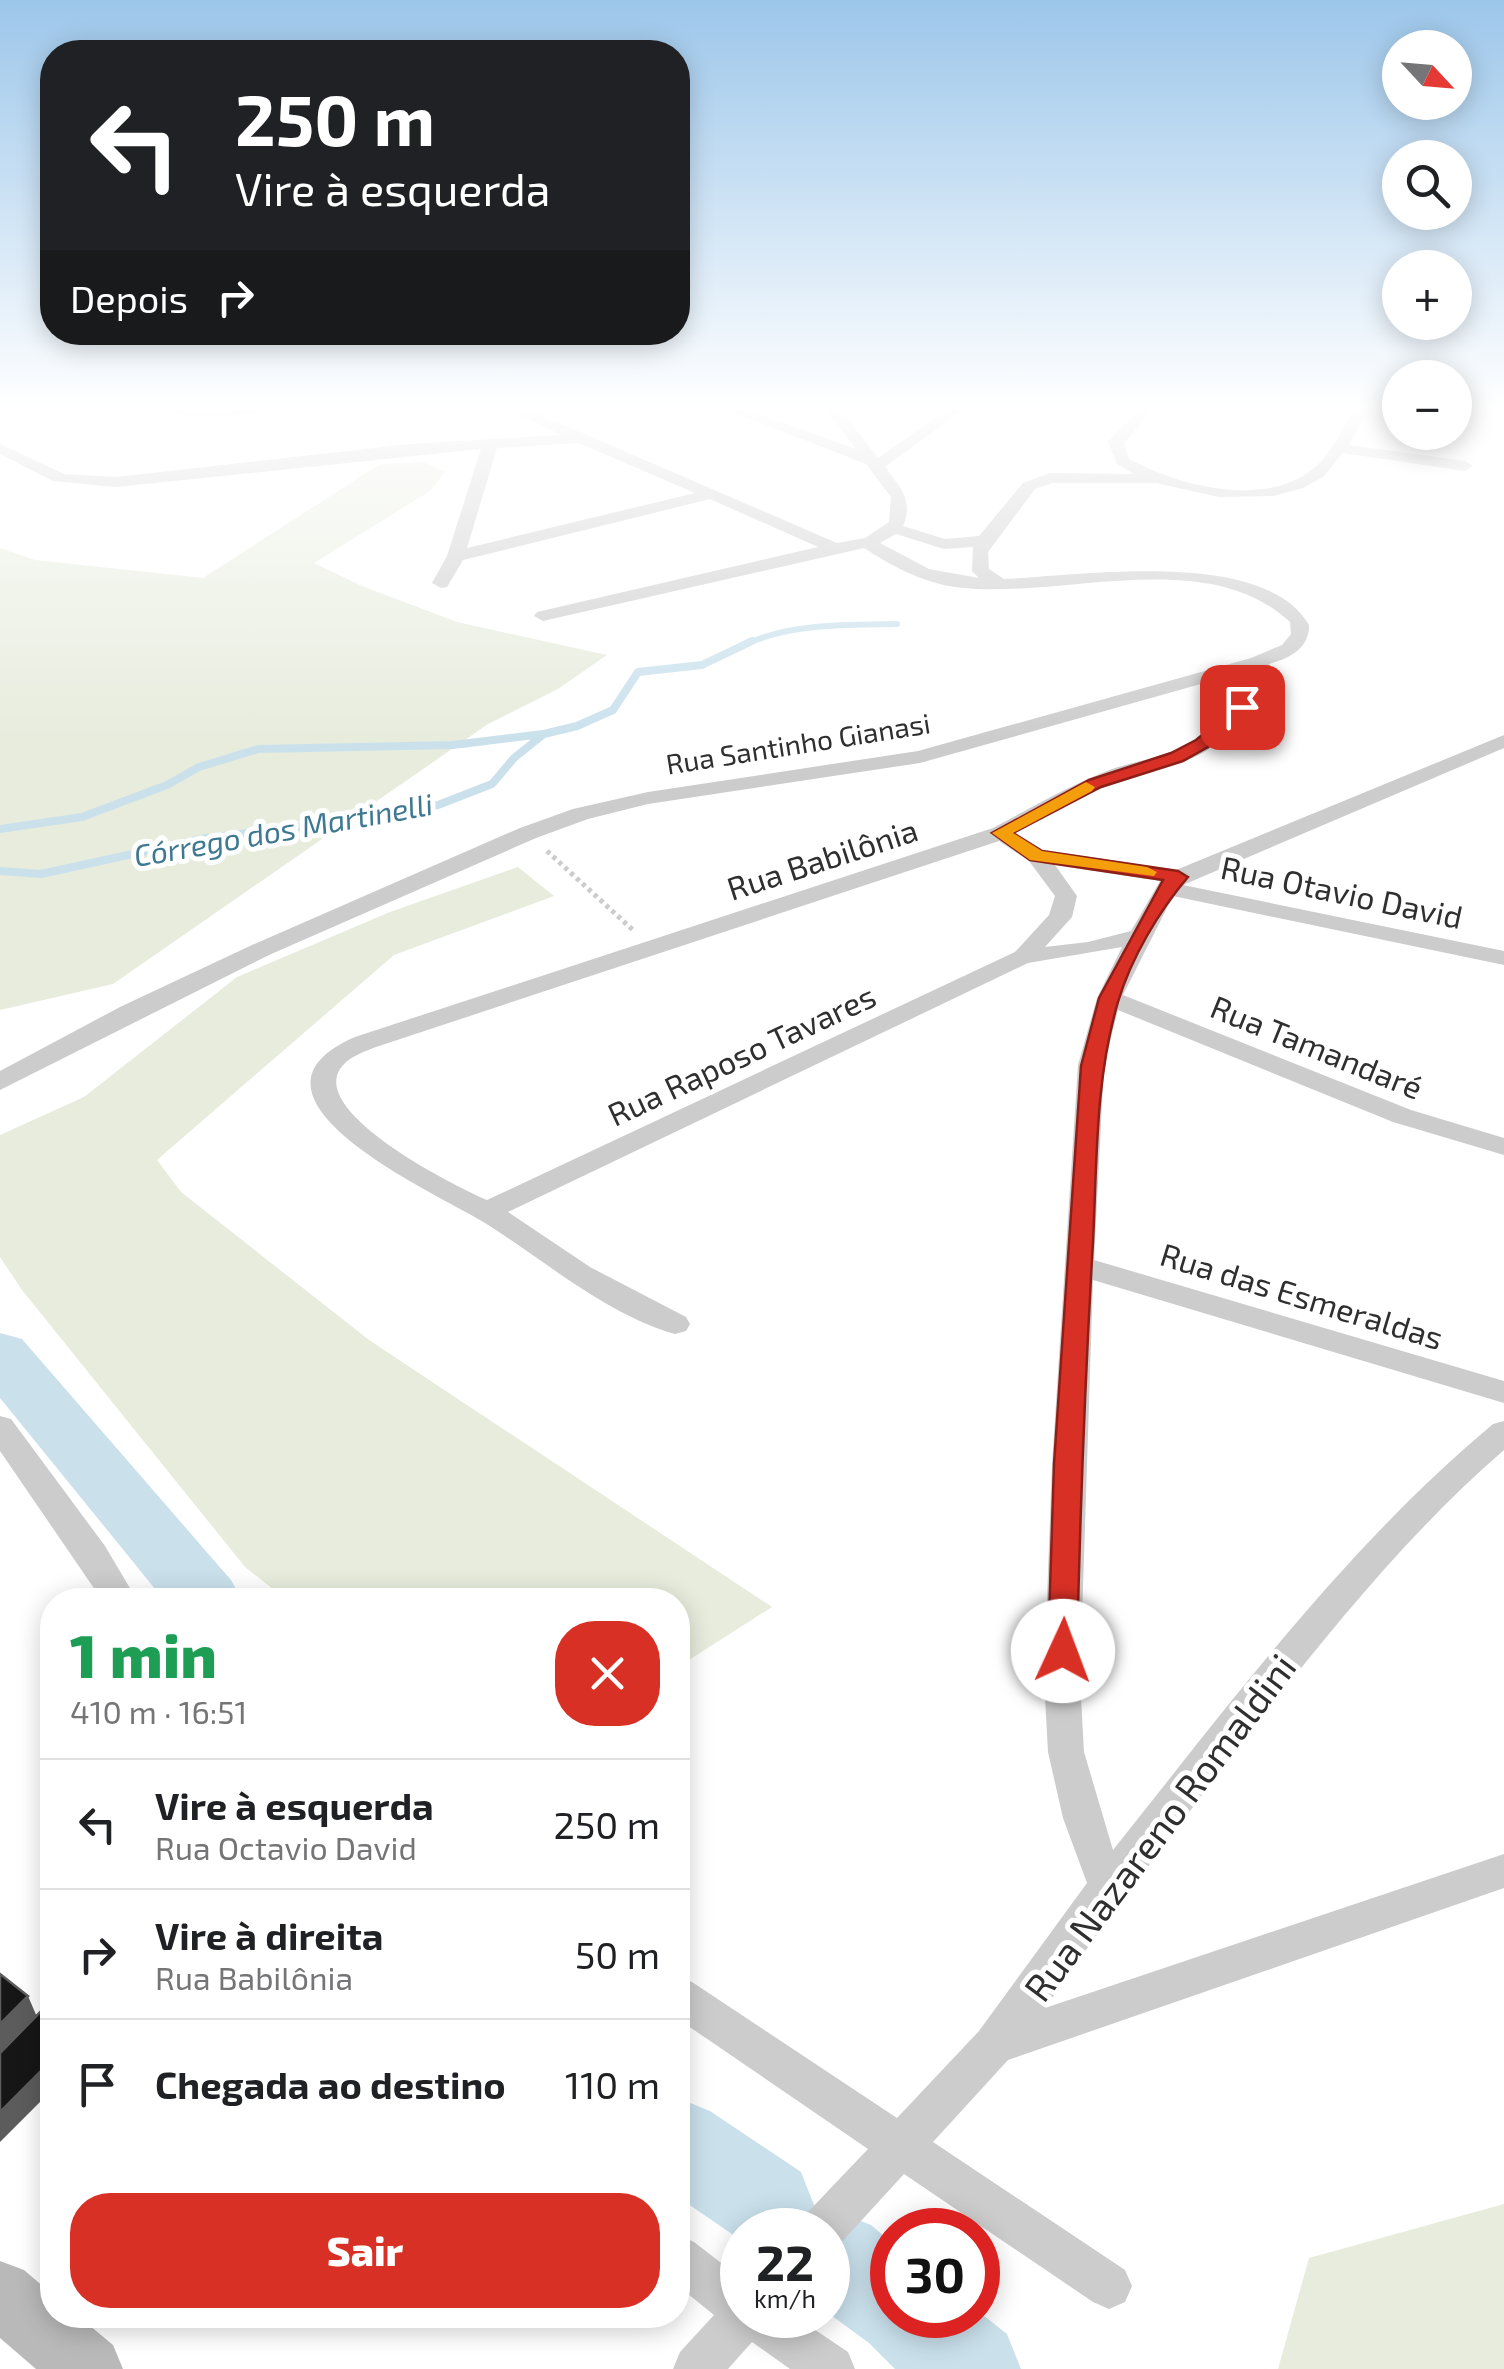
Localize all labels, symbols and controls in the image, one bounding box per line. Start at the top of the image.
north arrow [1382,30,1472,120]
map controls [1382,30,1472,450]
text: 250 m [235,76,435,160]
icon: left [70,80,200,210]
button: search [1382,140,1472,230]
text: Vire à esquerda [235,161,551,215]
button: + [1382,250,1472,340]
icon: right [208,270,263,325]
text: Depois [70,275,188,321]
button: − [1382,360,1472,450]
pin [1200,665,1285,750]
icon: arrive [1215,680,1270,735]
street label: Rua Santinho Gianasi [663,705,933,781]
water label: Córrego dos Martinelli [131,785,435,873]
street label: Rua Babilônia [722,809,922,907]
street label: Rua Otavio David [1218,847,1466,935]
street label: Rua Raposo Tavares [601,975,881,1133]
street label: Rua Tamandaré [1206,986,1428,1106]
street label: Rua das Esmeraldas [1156,1234,1448,1356]
position arrow [1011,1599,1115,1703]
text: 1 min [70,1618,217,1690]
button: close [555,1621,660,1726]
street label: Rua Nazareno Romaldini [1013,1644,1305,2010]
text: 410 m · 16:51 [70,1692,247,1730]
text: Vire à esquerda [155,1782,434,1828]
icon: left [70,1797,125,1852]
text: 250 m [554,1801,660,1847]
text: Rua Octavio David [155,1828,417,1866]
text: Vire à direita [155,1912,383,1958]
icon: right [70,1927,125,1982]
text: 50 m [575,1931,660,1977]
text: Rua Babilônia [155,1958,353,1996]
icon: arrive [70,2057,125,2112]
text: Chegada ao destino [155,2061,506,2107]
text: 110 m [565,2061,660,2107]
button: Sair [70,2193,660,2308]
speed limit sign: 30 [870,2208,1000,2338]
text: 22 [756,2231,814,2291]
text: km/h [754,2283,816,2313]

